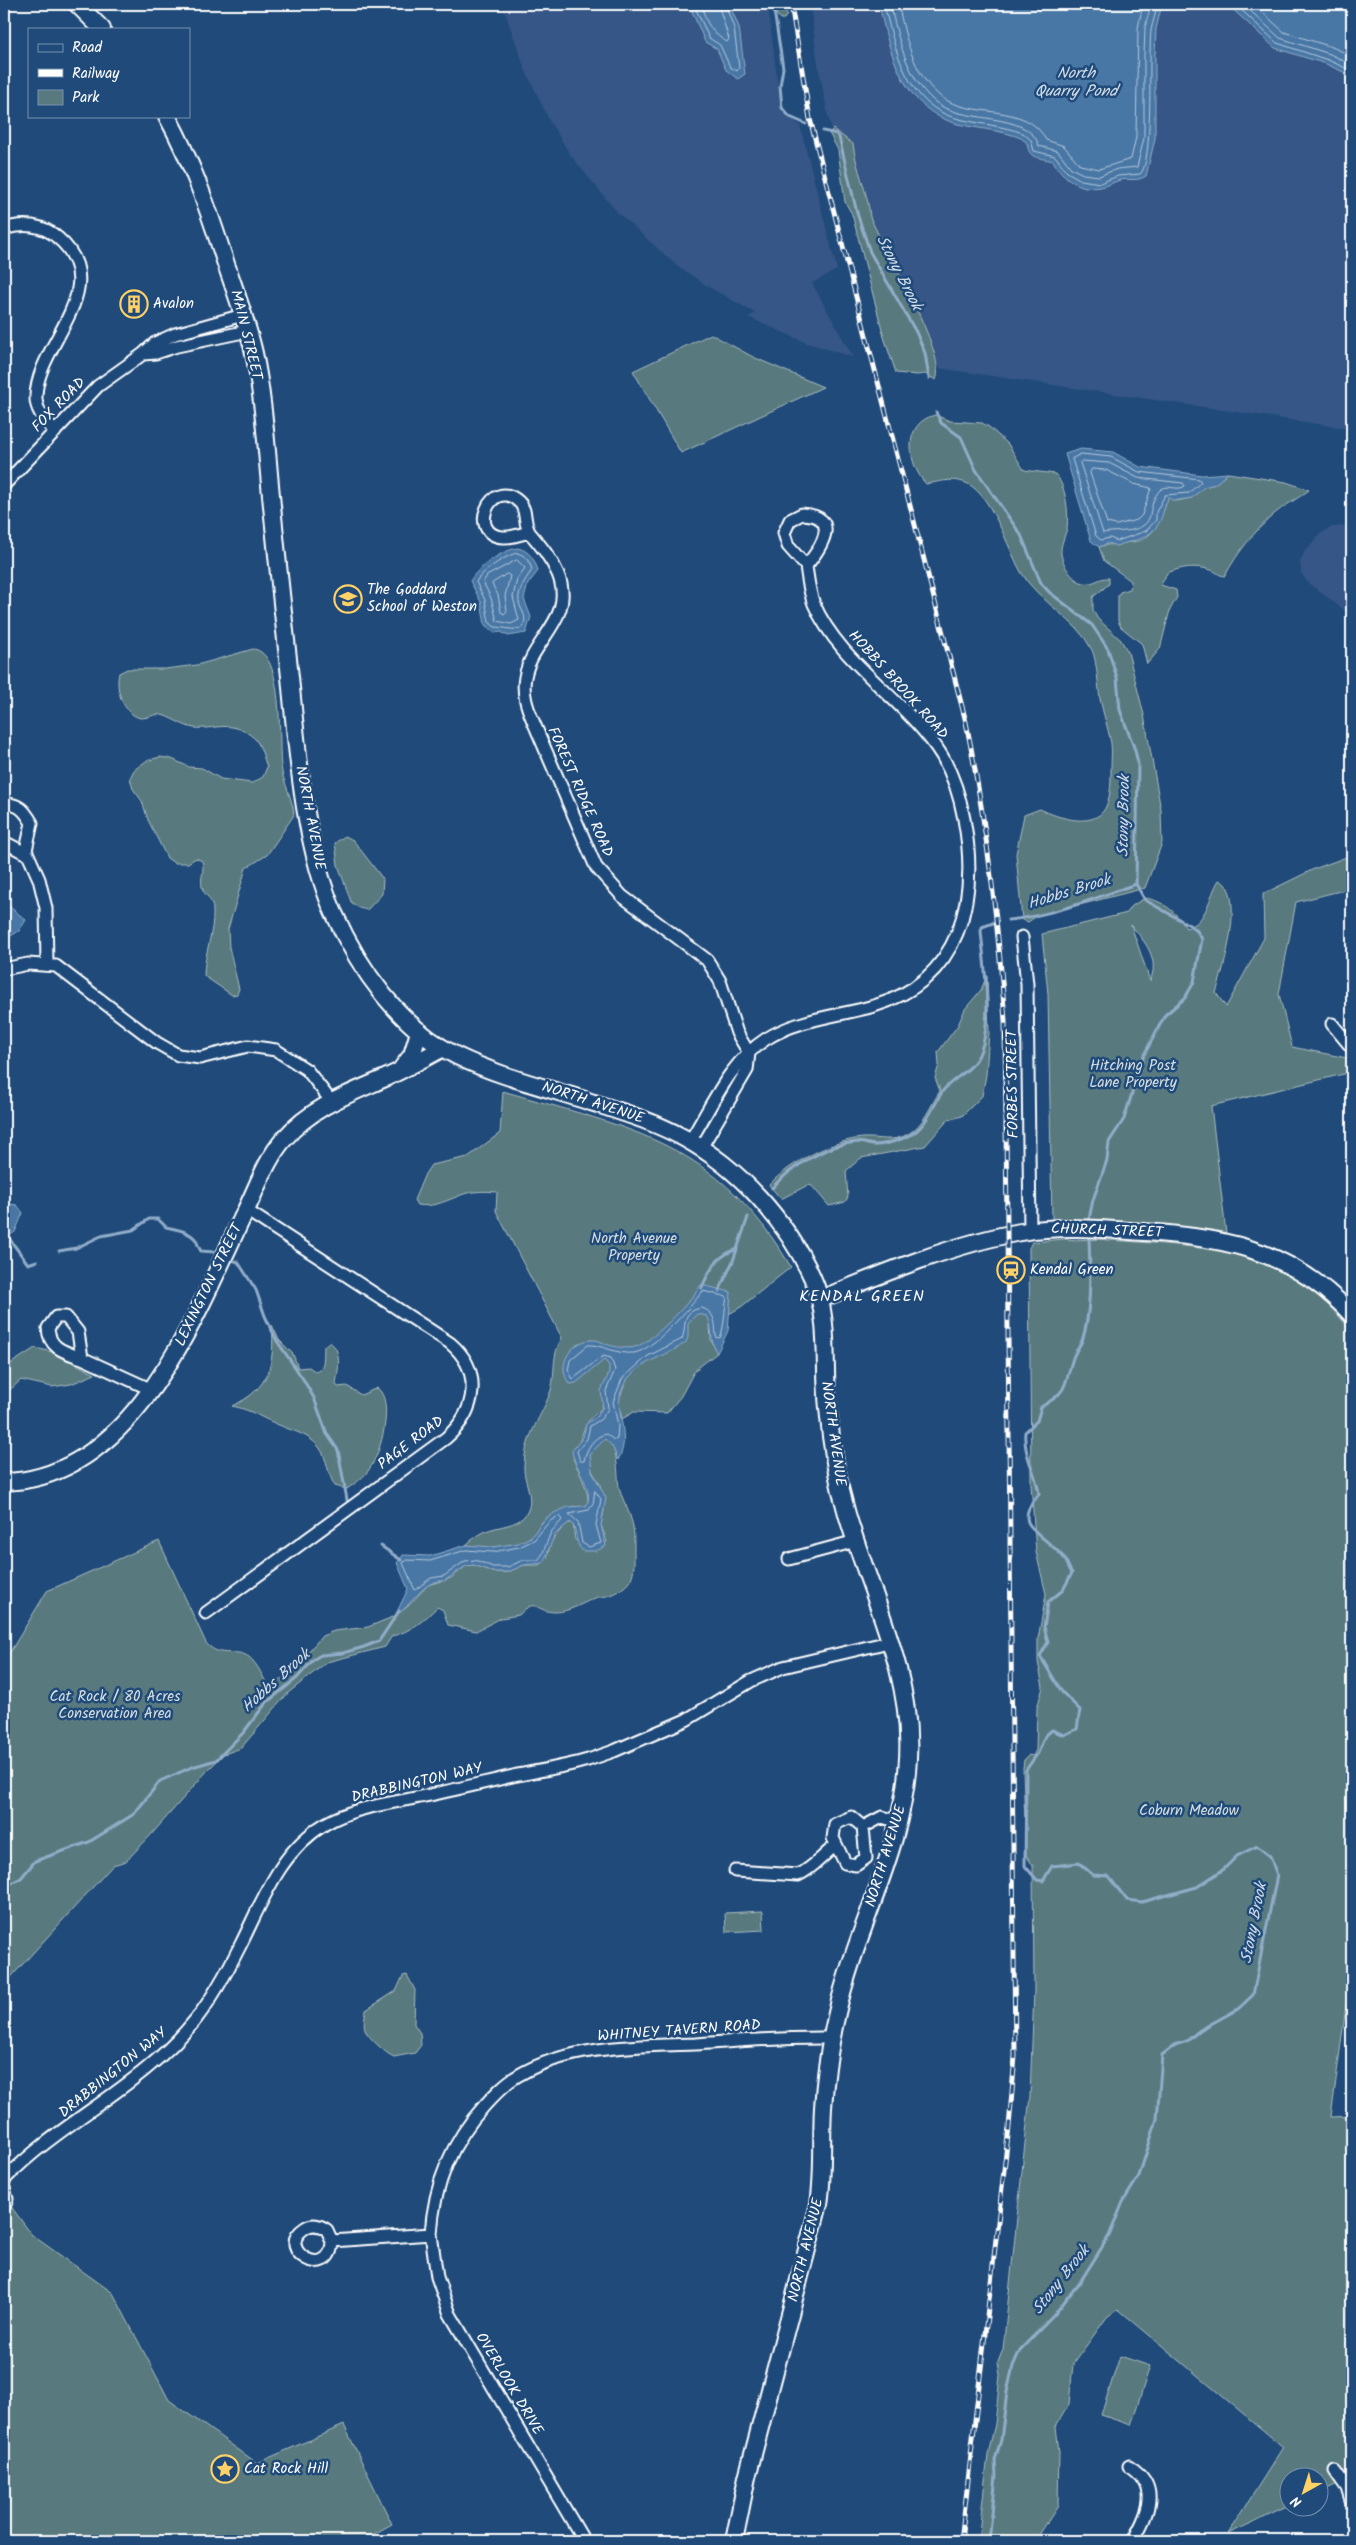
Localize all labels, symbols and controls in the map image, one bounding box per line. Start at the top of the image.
legend [28,28,190,118]
text: Road [72,36,103,60]
water label: North Quarry Pond [1035,61,1121,104]
text: Railway [72,62,120,86]
text: Park [72,86,100,110]
water label: Stony Brook [869,231,930,317]
street label: MAIN STREET [223,287,269,384]
building icon: Avalon [119,289,149,319]
place label: Avalon [153,292,194,316]
street label: FOX ROAD [26,372,92,438]
place label: The Goddard School of Weston [367,578,477,619]
school or university icon: The Goddard School of Weston [333,584,363,614]
street label: HOBBS BROOK ROAD [842,625,954,746]
street label: FOREST RIDGE ROAD [540,723,620,861]
street label: NORTH AVENUE [288,764,332,874]
water label: Stony Brook [1111,772,1137,857]
water label: Hobbs Brook [1024,867,1116,916]
street label: FORBES STREET [1000,1028,1026,1138]
park label: Hitching Post Lane Property [1089,1054,1178,1095]
street label: NORTH AVENUE [539,1075,648,1131]
street label: CHURCH STREET [1051,1217,1165,1245]
street label: LEXINGTON STREET [169,1218,250,1350]
park label: North Avenue Property [591,1227,677,1268]
station icon: Kendal Green [996,1255,1026,1285]
place label: Kendal Green [1030,1258,1113,1282]
district label: KENDAL GREEN [799,1284,925,1309]
street label: NORTH AVENUE [814,1380,852,1489]
street label: PAGE ROAD [373,1410,450,1476]
water label: Hobbs Brook [236,1641,318,1719]
park label: Cat Rock / 80 Acres Conservation Area [50,1685,181,1726]
street label: DRABBINGTON WAY [349,1756,486,1810]
park label: Coburn Meadow [1139,1799,1240,1823]
street label: NORTH AVENUE [859,1801,913,1910]
water label: Stony Brook [1234,1878,1275,1966]
street label: WHITNEY TAVERN ROAD [597,2013,762,2049]
street label: DRABBINGTON WAY [54,2021,173,2124]
street label: NORTH AVENUE [782,2194,831,2304]
water label: Stony Brook [1026,2238,1098,2320]
street label: OVERLOOK DRIVE [469,2328,550,2441]
place icon: Cat Rock Hill [210,2454,240,2484]
place label: Cat Rock Hill [244,2457,328,2481]
north arrow [1278,2468,1328,2518]
text: N [1286,2490,1307,2513]

